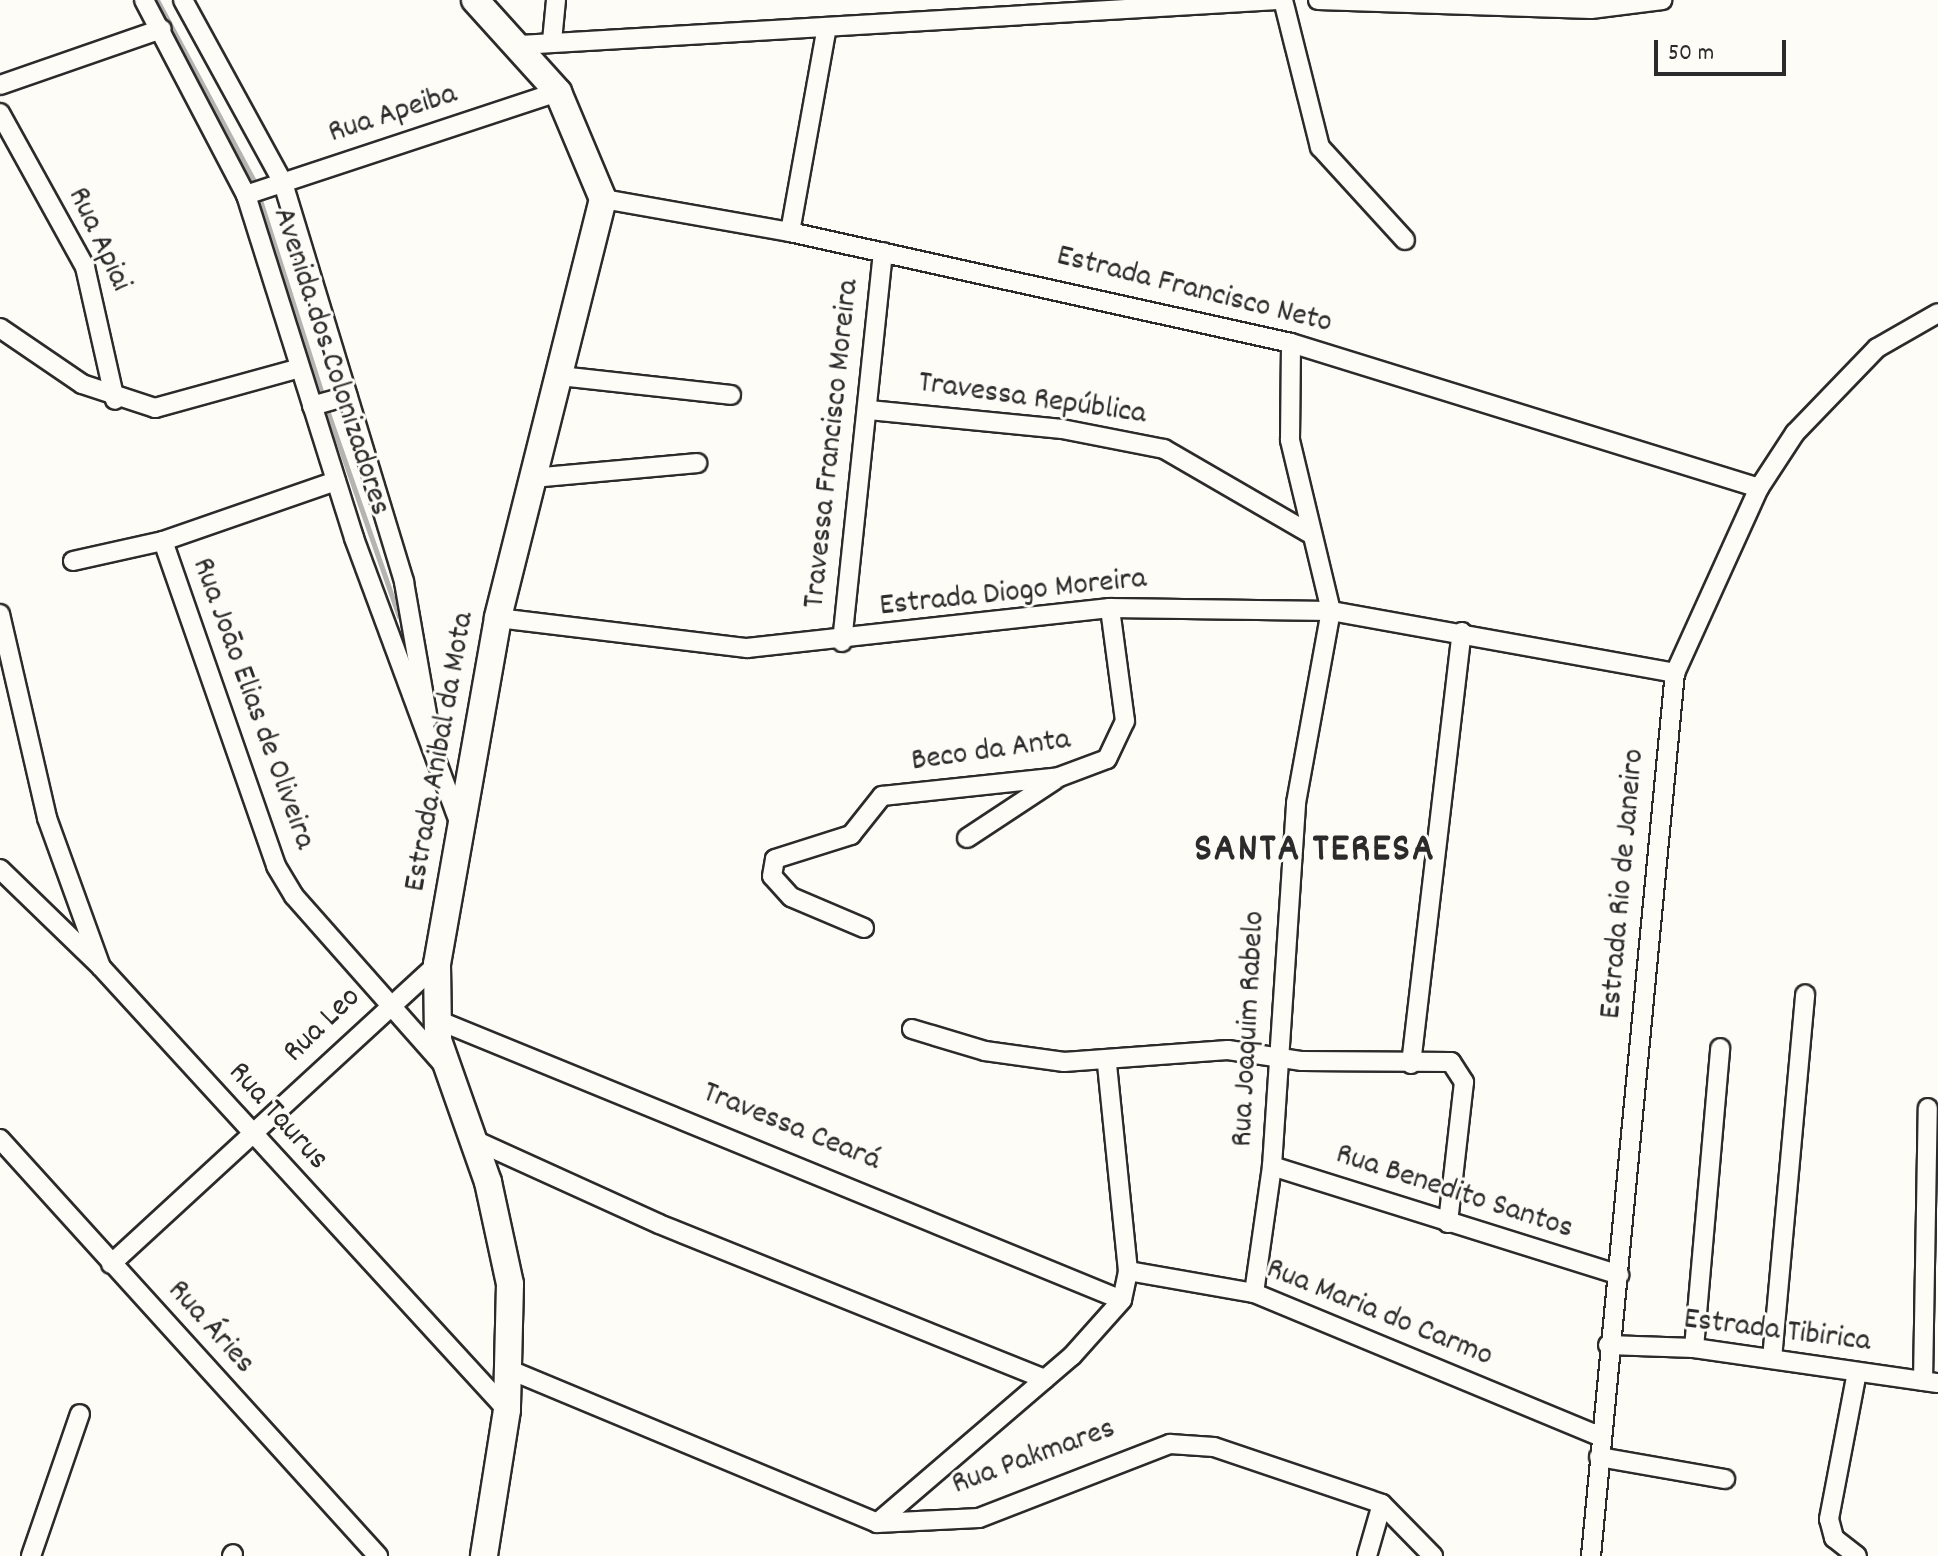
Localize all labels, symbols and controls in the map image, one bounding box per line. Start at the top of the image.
scale bar [1658,24,1790,74]
text: 50 m [1668,37,1714,71]
street label: Rua Apeiba [324,76,462,154]
street label: Rua Apiai [57,182,139,298]
street label: Avenida dos Colonizadores [262,203,398,521]
street label: Estrada Francisco Neto [1052,238,1336,344]
street label: Travessa Francisco Moreira [797,278,869,610]
street label: Travessa República [916,365,1148,435]
street label: Rua Joāo Elias de Oliveira [181,553,323,855]
street label: Estrada Diogo Moreira [878,561,1148,627]
street label: Estrada Anibal da Mota [398,609,484,895]
street label: Beco da Anta [909,722,1073,782]
street label: Estrada Rio de Janeiro [1593,747,1655,1021]
district label: SANTA TERESA [1194,828,1436,876]
street label: Rua Joaquim Rabelo [1225,910,1275,1148]
street label: Rua Leo [276,980,370,1072]
street label: Rua Taurus [218,1055,336,1179]
street label: Travessa Ceará [696,1075,886,1181]
street label: Rua Benedito Santos [1330,1137,1578,1249]
street label: Rua Maria do Carmo [1260,1251,1498,1377]
street label: Rua Áries [158,1273,262,1383]
street label: Estrada Tibirica [1681,1301,1873,1363]
street label: Rua Pakmares [947,1411,1121,1505]

